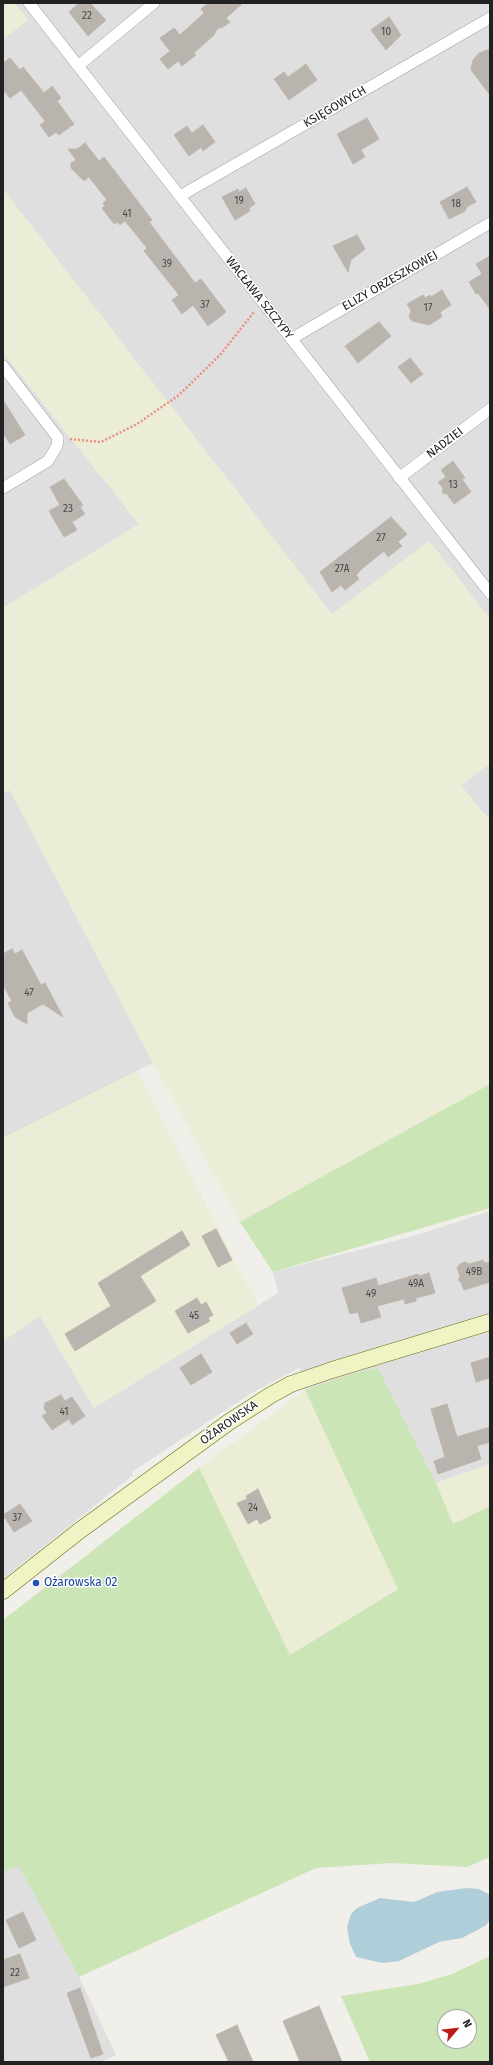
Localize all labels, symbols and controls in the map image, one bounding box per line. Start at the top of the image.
house number: 22 [82,10,92,22]
house number: 10 [381,26,391,38]
street label: KSIĘGOWYCH [301,83,369,131]
house number: 19 [234,195,244,207]
house number: 18 [451,198,461,210]
house number: 41 [122,208,132,220]
street label: ELIZY ORZESZKOWEJ [340,248,440,314]
street label: WACŁAWA SZCZYPY [222,254,296,342]
house number: 39 [162,258,172,270]
house number: 37 [200,299,210,311]
house number: 17 [424,302,432,314]
street label: NADZIEI [424,425,466,461]
house number: 13 [448,479,458,491]
house number: 23 [63,503,73,515]
house number: 27 [376,532,386,544]
house number: 27A [335,563,349,575]
house number: 47 [24,987,34,999]
house number: 49B [466,1266,482,1278]
house number: 49A [408,1278,424,1290]
house number: 49 [366,1288,376,1300]
house number: 45 [189,1310,199,1322]
street label: OŻAROWSKA [197,1398,261,1448]
house number: 41 [59,1406,69,1418]
house number: 24 [248,1502,258,1514]
house number: 37 [12,1512,22,1524]
place label: Ożarowska 02 [44,1576,117,1590]
marker: Ożarowska 02 [31,1578,41,1588]
house number: 22 [10,1967,20,1979]
north arrow [437,2009,477,2049]
text: N [460,2017,475,2030]

